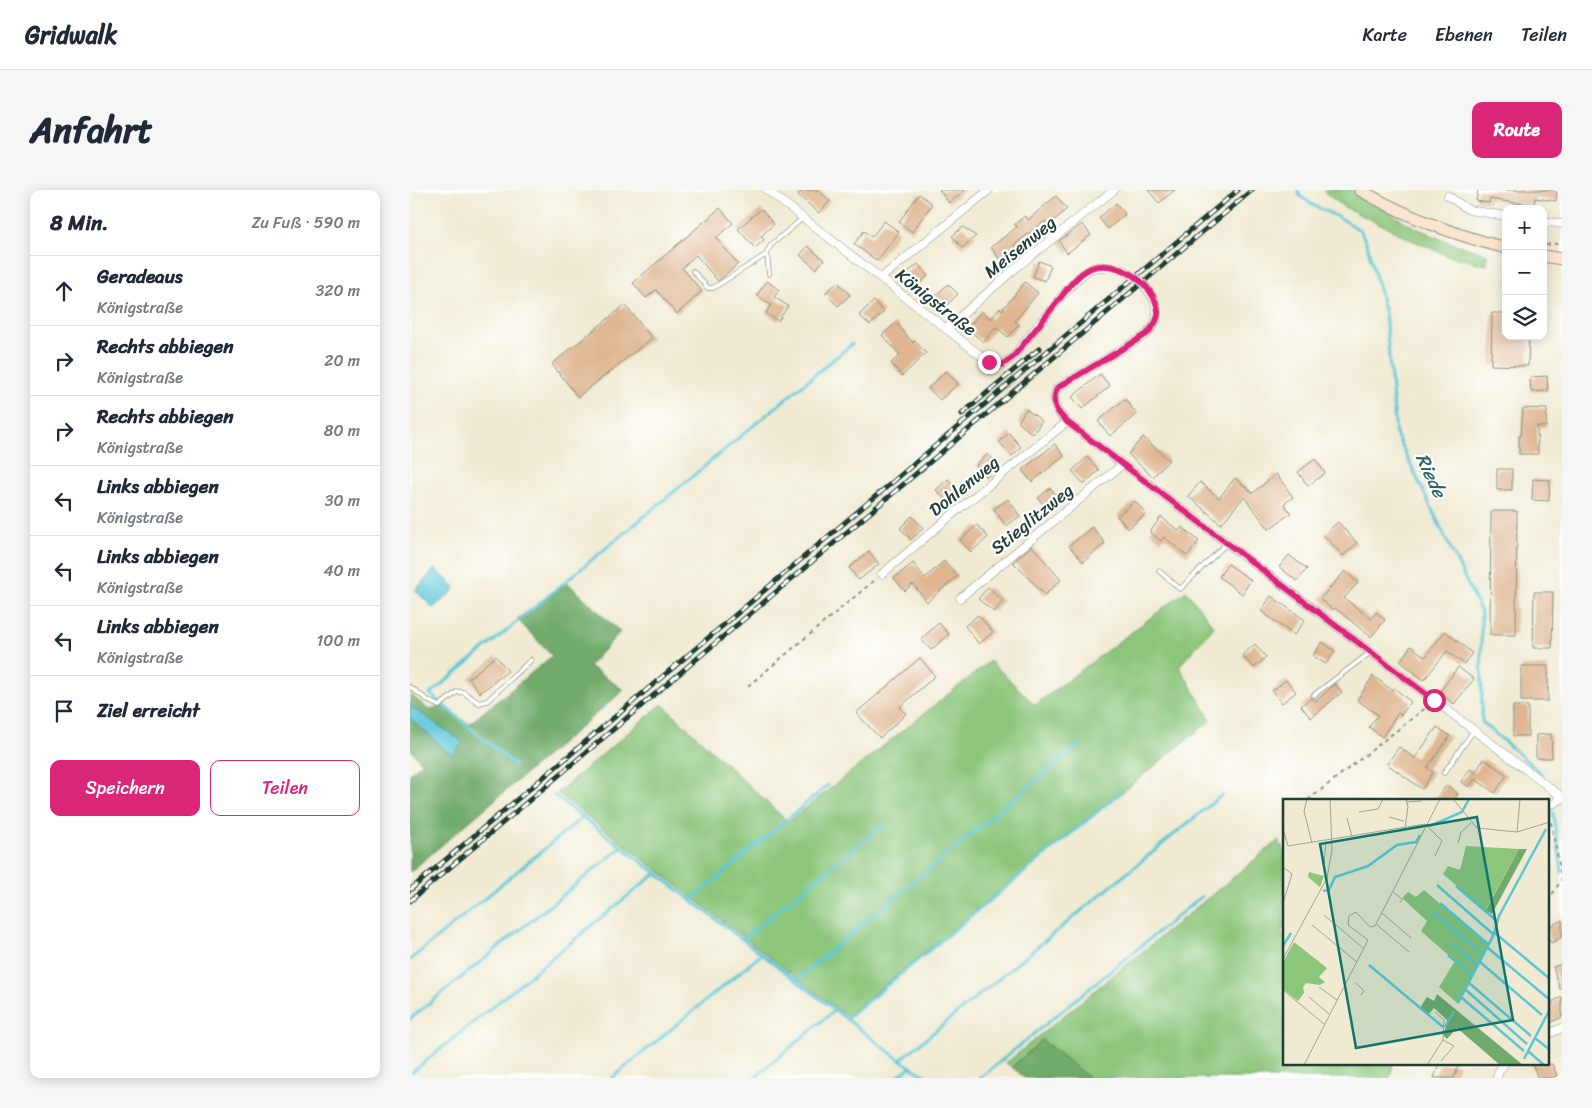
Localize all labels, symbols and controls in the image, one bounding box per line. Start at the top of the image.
text: Gridwalk [25,14,117,56]
text: Karte [1363,19,1407,51]
text: Ebenen [1435,19,1493,51]
text: Teilen [1521,19,1567,51]
text: Anfahrt [30,99,153,161]
button: Route [1472,102,1562,158]
text: 8 Min. [50,204,109,242]
map controls [1502,205,1547,340]
button: + [1502,205,1547,250]
street label: Meisenweg [976,207,1064,287]
text: Zu Fuß · 590 m [251,208,360,237]
button: − [1502,250,1547,295]
text: Geradeaus [97,260,183,293]
street label: Königstraße [888,260,984,345]
text: 320 m [315,276,360,305]
icon: ahead [50,277,78,305]
text: Königstraße [97,293,183,322]
button: layers [1502,295,1547,340]
text: Rechts abbiegen [97,330,234,363]
text: 20 m [324,346,360,375]
icon: right [50,347,78,375]
route end [978,351,1001,374]
text: Königstraße [97,363,183,392]
text: Rechts abbiegen [97,400,234,433]
text: 80 m [324,416,360,445]
icon: right [50,417,78,445]
text: Königstraße [97,433,183,462]
street label: Dohlenweg [921,447,1007,525]
water label: Riede [1406,447,1456,504]
text: Links abbiegen [97,470,219,503]
street label: Stieglitzweg [983,475,1081,563]
text: 30 m [325,486,360,515]
icon: left [50,487,78,515]
text: Königstraße [97,503,183,532]
text: Links abbiegen [97,540,219,573]
text: 40 m [323,556,360,585]
icon: left [50,557,78,585]
text: Königstraße [97,573,183,602]
text: Links abbiegen [97,610,219,643]
text: 100 m [316,626,360,655]
icon: left [50,627,78,655]
text: Königstraße [97,643,183,672]
route start [1423,689,1446,712]
text: Ziel erreicht [97,694,200,727]
icon: arrive [50,697,78,725]
button: Speichern [50,760,200,816]
button: Teilen [210,760,360,816]
inset map [1283,799,1550,1066]

